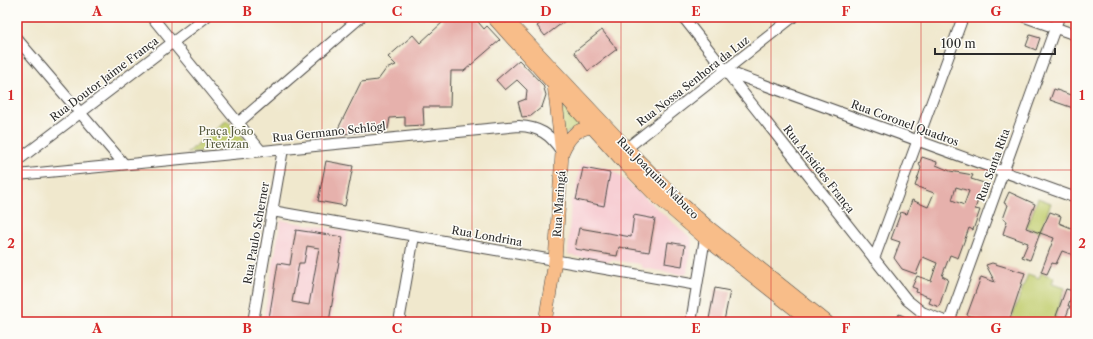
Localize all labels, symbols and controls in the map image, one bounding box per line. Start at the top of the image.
text: A [91,3,103,19]
text: B [242,3,252,19]
text: C [392,3,402,19]
text: D [540,3,552,19]
text: E [691,3,701,19]
text: F [842,3,851,19]
text: G [990,3,1002,19]
scale bar [935,30,1055,56]
street label: Rua Nossa Senhora da Luz [634,33,752,129]
street label: Rua Doutor Jaime França [47,34,161,124]
text: 100 m [941,36,976,51]
text: 1 [8,87,14,103]
text: 1 [1079,87,1085,103]
street label: Rua Coronel Quadros [849,97,961,149]
street label: Rua Germano Schlögl [272,119,387,145]
street label: Rua Aristides França [780,122,858,216]
park label: Praça João Trevizan [198,124,254,151]
street label: Rua Santa Rita [973,127,1013,203]
street label: Rua Joaquim Nabuco [614,134,702,222]
street label: Rua Maringá [550,170,568,238]
street label: Rua Paulo Scherner [240,180,272,285]
street label: Rua Londrina [451,223,524,249]
text: 2 [7,235,15,251]
text: 2 [1078,235,1086,251]
text: A [91,320,103,336]
text: B [242,320,252,336]
text: C [392,320,402,336]
text: D [540,320,552,336]
text: E [691,320,701,336]
text: F [842,320,851,336]
text: G [990,320,1002,336]

